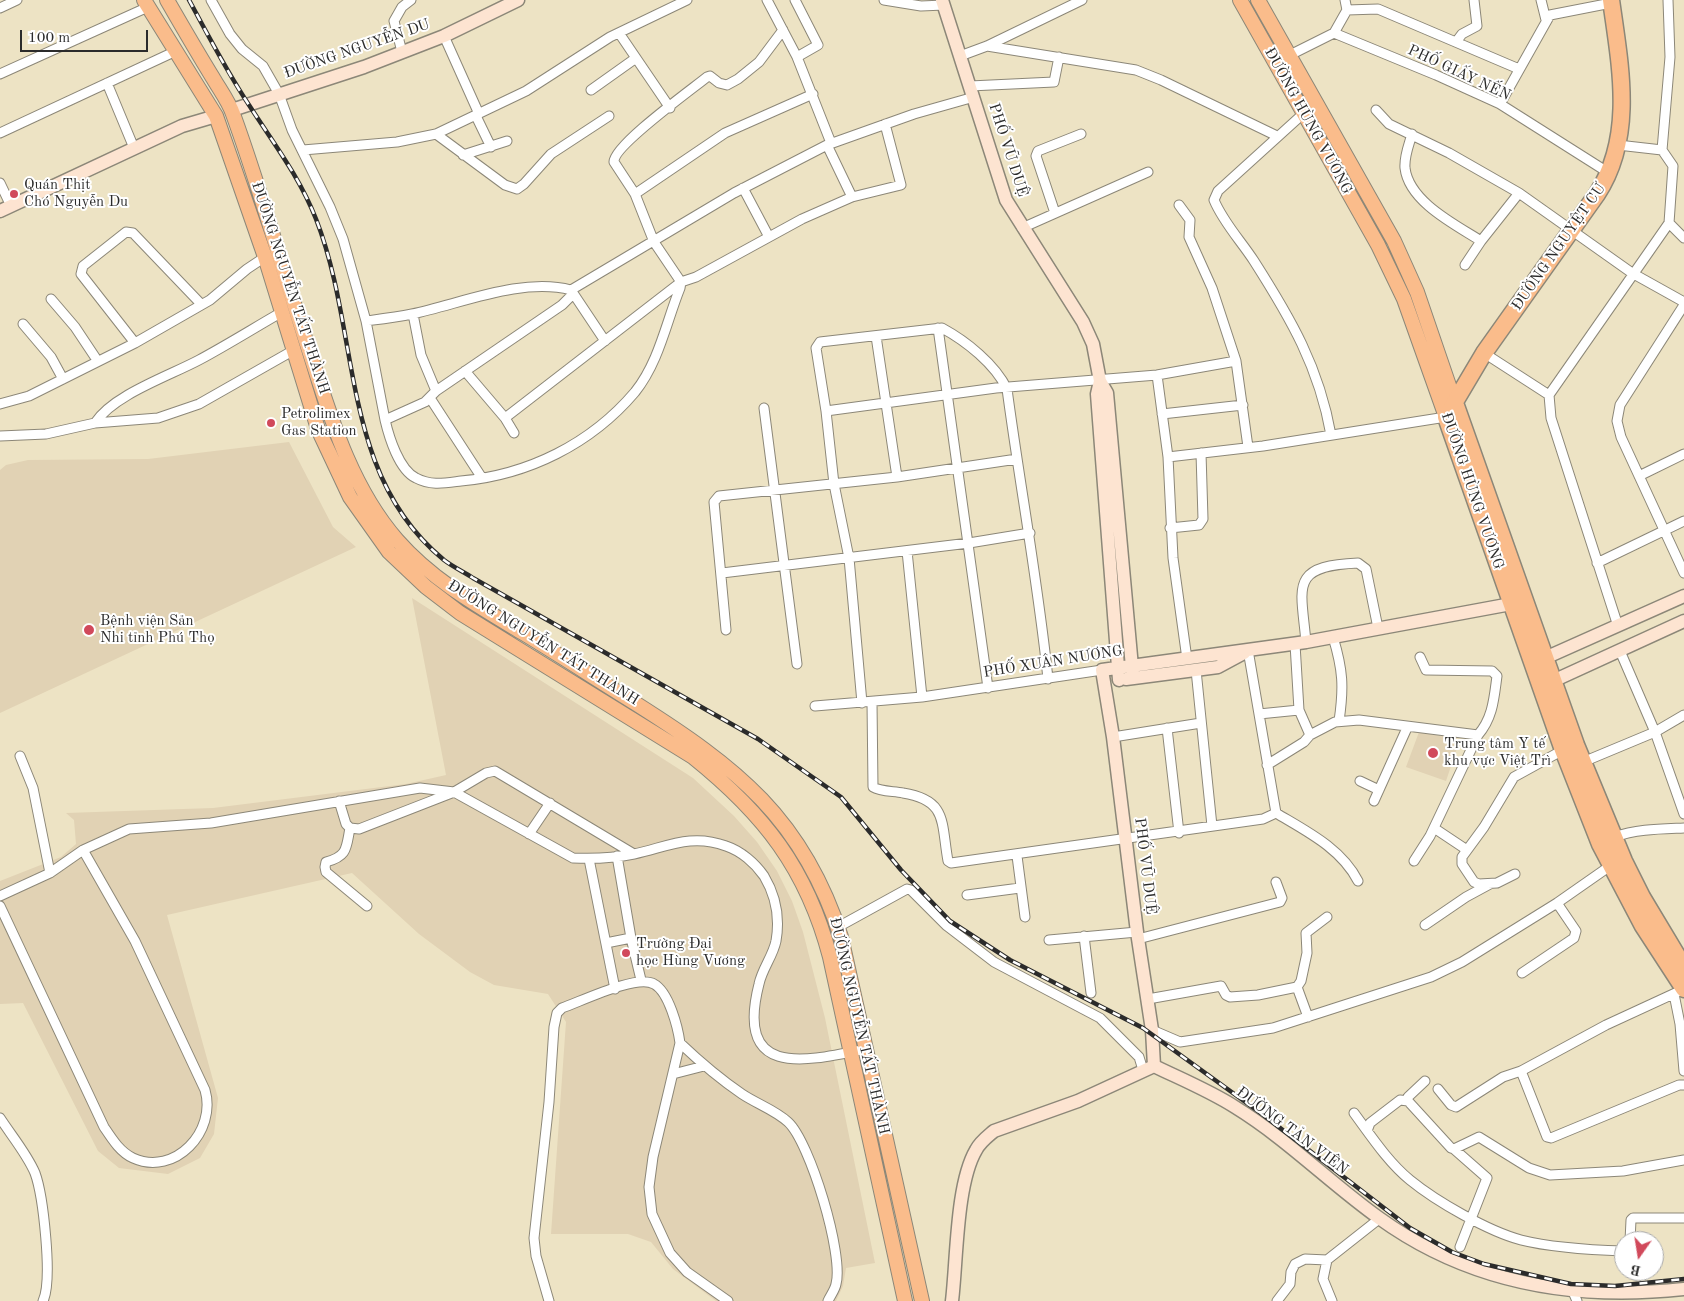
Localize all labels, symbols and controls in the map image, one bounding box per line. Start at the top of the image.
street label: ĐƯỜNG NGUYỄN DU [282,16,432,82]
scale bar [22,20,150,52]
text: 100 m [28,31,70,46]
street label: PHỐ GIẤY NẾN [1405,41,1513,105]
street label: ĐƯỜNG HÙNG VƯƠNG [1260,44,1356,198]
street label: PHỐ VŨ DUỆ [984,101,1032,199]
place label: Quán Thịt Chó Nguyễn Du [24,176,128,211]
street label: ĐƯỜNG NGUYỄN TẤT THÀNH [247,180,333,396]
street label: ĐƯỜNG NGUYỆT CƯ [1508,180,1610,314]
marker: Quán Thịt Chó Nguyễn Du [8,188,20,200]
place label: Petrolimex Gas Station [281,405,357,440]
street label: ĐƯỜNG HÙNG VƯƠNG [1437,410,1507,572]
marker: Petrolimex Gas Station [265,417,277,429]
street label: ĐƯỜNG NGUYỄN TẤT THÀNH [444,576,642,710]
place label: Bệnh viện Sản Nhi tỉnh Phú Thọ [100,612,215,647]
marker: Bệnh viện Sản Nhi tỉnh Phú Thọ [82,623,96,637]
street label: PHỐ XUÂN NƯƠNG [982,642,1124,682]
place label: Trung tâm Y tế khu vực Việt Trì [1444,735,1551,770]
marker: Trung tâm Y tế khu vực Việt Trì [1426,746,1440,760]
street label: PHỐ VŨ DUỆ [1130,817,1160,915]
street label: ĐƯỜNG NGUYỄN TẤT THÀNH [825,916,893,1136]
place label: Trường Đại học Hùng Vương [636,935,745,970]
marker: Trường Đại học Hùng Vương [620,947,632,959]
street label: ĐƯỜNG TẢN VIÊN [1233,1083,1351,1179]
north arrow [1614,1231,1664,1281]
text: B [1629,1262,1642,1278]

